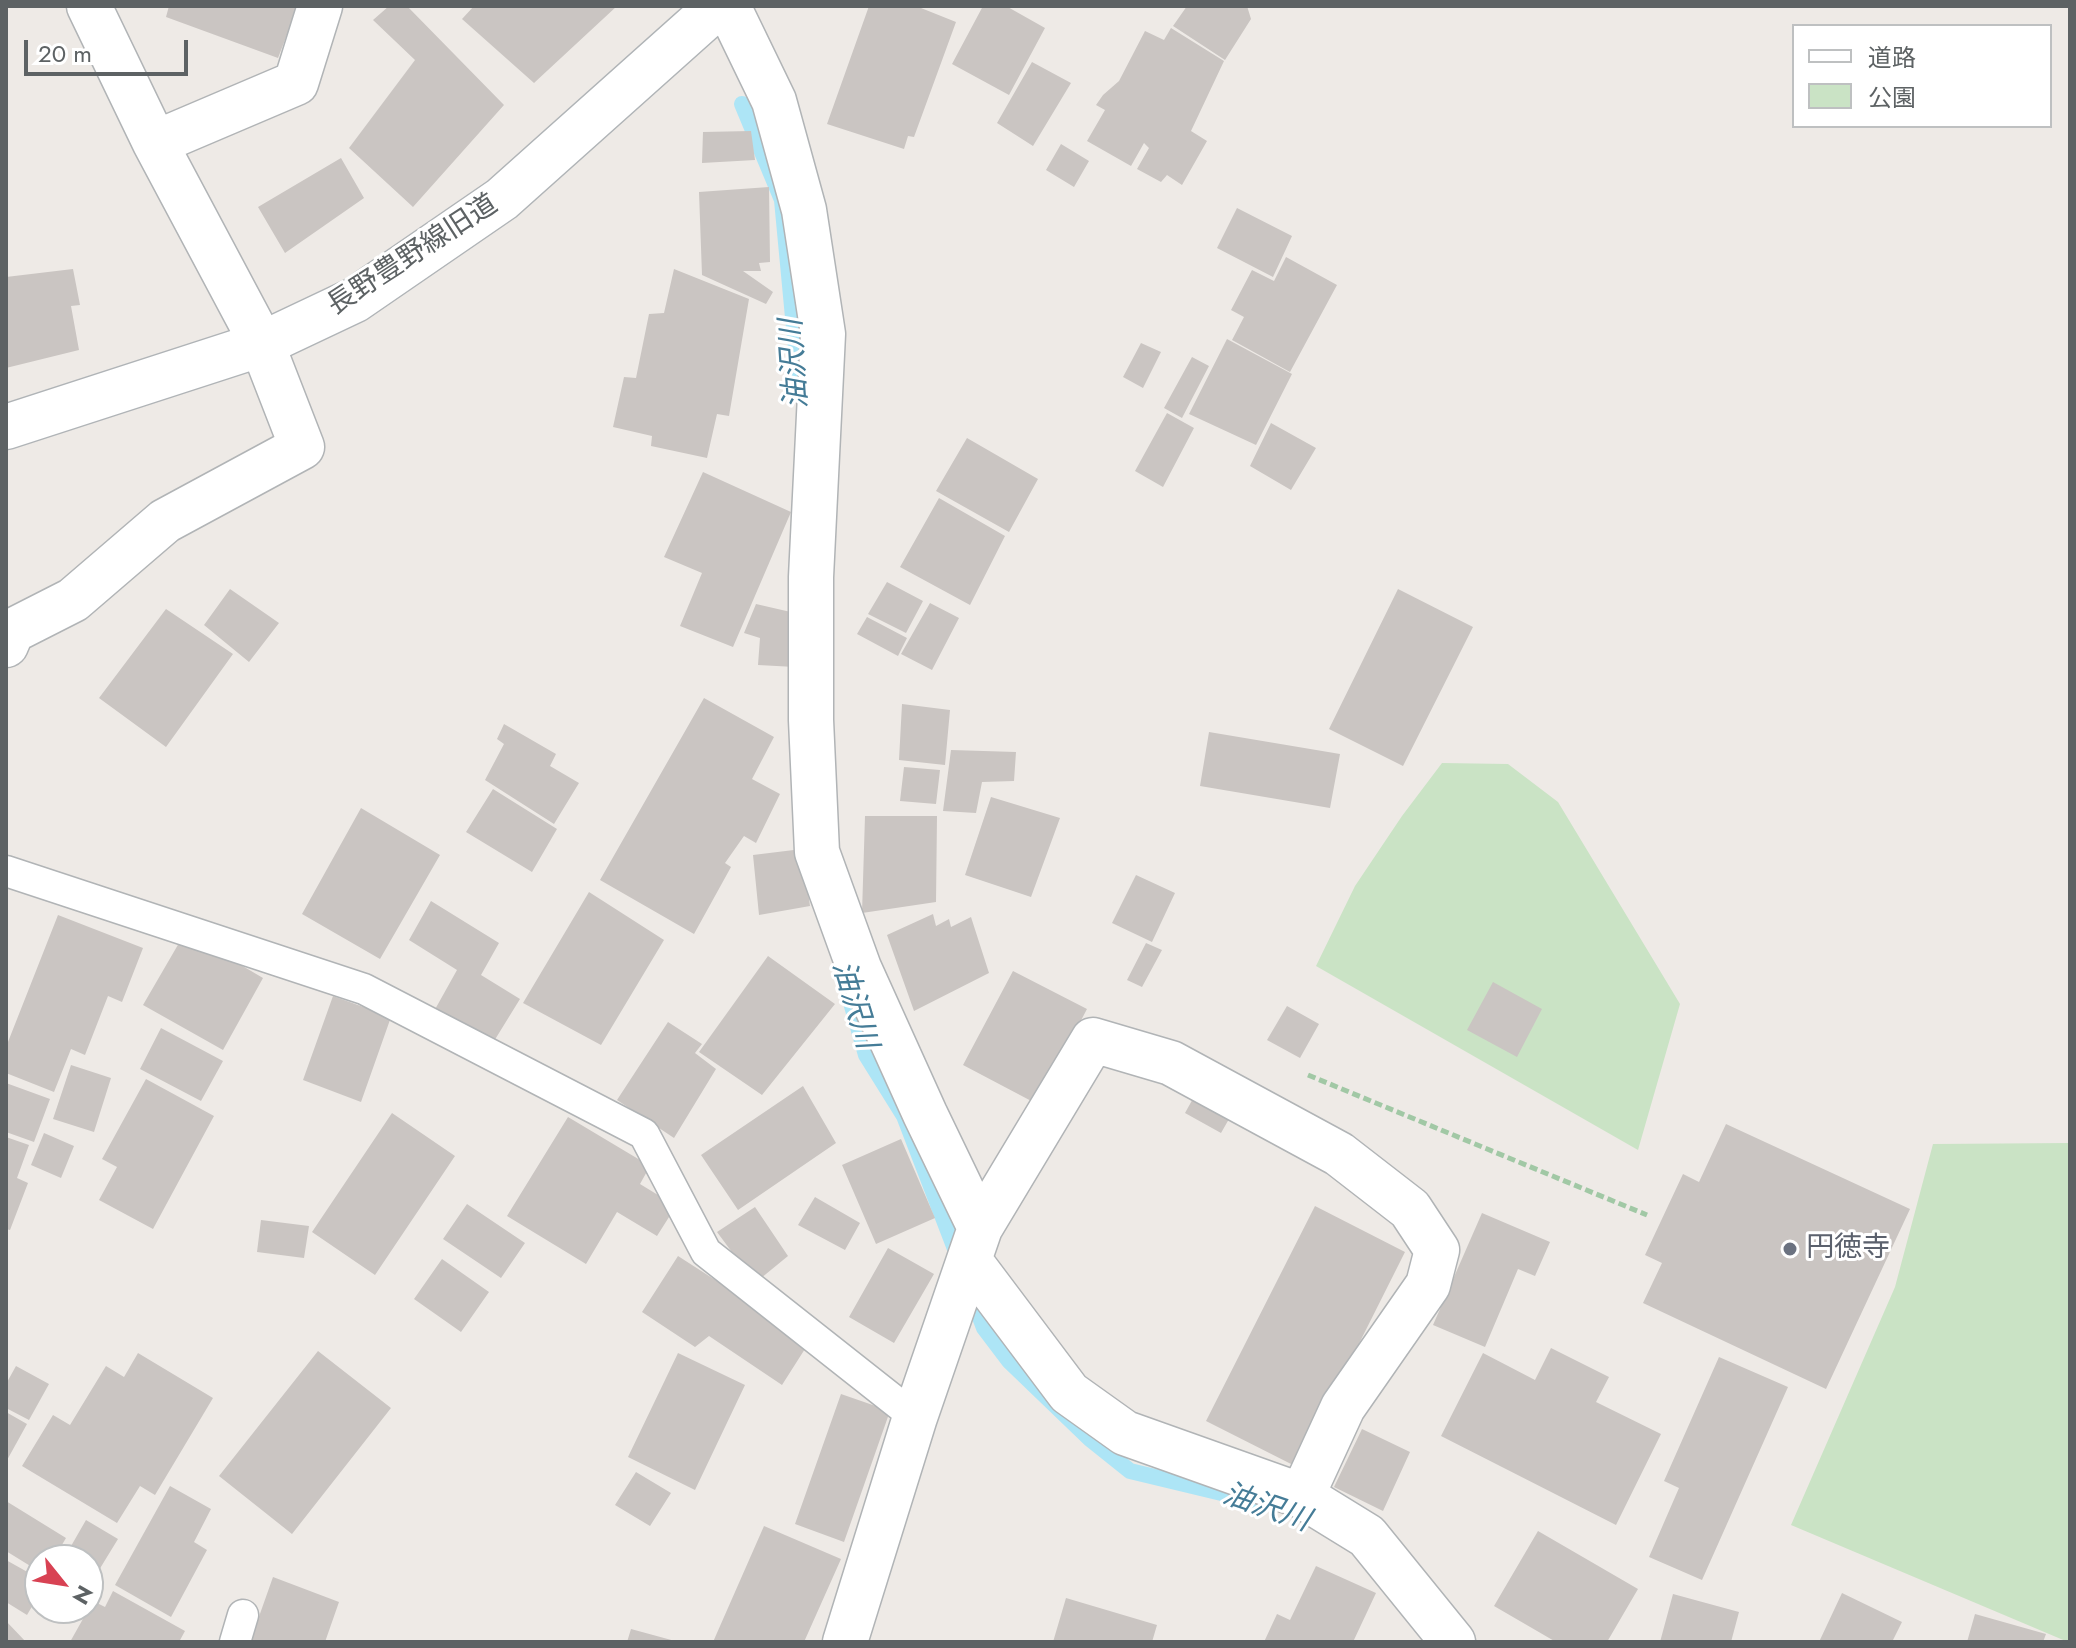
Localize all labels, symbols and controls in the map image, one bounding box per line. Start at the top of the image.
scale bar [28,24,192,74]
legend [1792,24,2052,128]
text: 20 m [38,36,92,71]
text: 道路 [1868,40,1916,75]
text: 公園 [1868,80,1916,115]
street label: 長野豊野線旧道 [322,189,504,323]
water label: 油沢川 [775,318,817,410]
water label: 油沢川 [823,957,883,1053]
place label: 円徳寺 [1806,1232,1890,1266]
marker: 円徳寺 [1781,1240,1799,1258]
water label: 油沢川 [1218,1477,1314,1541]
north arrow [24,1544,104,1624]
text: N [65,1579,101,1611]

